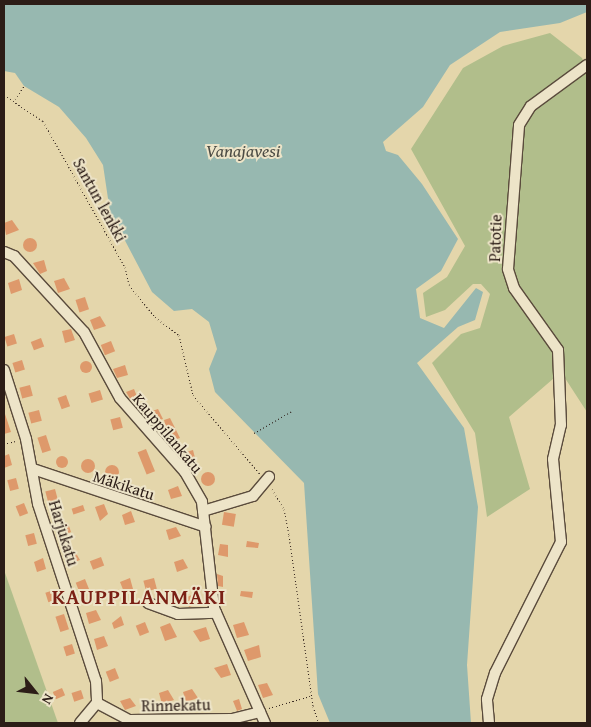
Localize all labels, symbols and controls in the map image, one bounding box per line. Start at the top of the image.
water label: Vanajavesi [206,140,280,162]
street label: Santun lenkki [69,155,131,245]
street label: Patotie [485,214,505,262]
street label: Kauppilankatu [129,389,207,477]
street label: Mäkikatu [91,466,157,504]
street label: Harjukatu [45,498,83,568]
district label: KAUPPILANMÄKI [50,584,228,610]
north arrow [10,667,60,717]
text: N [37,690,59,708]
street label: Rinnekatu [141,695,211,715]

